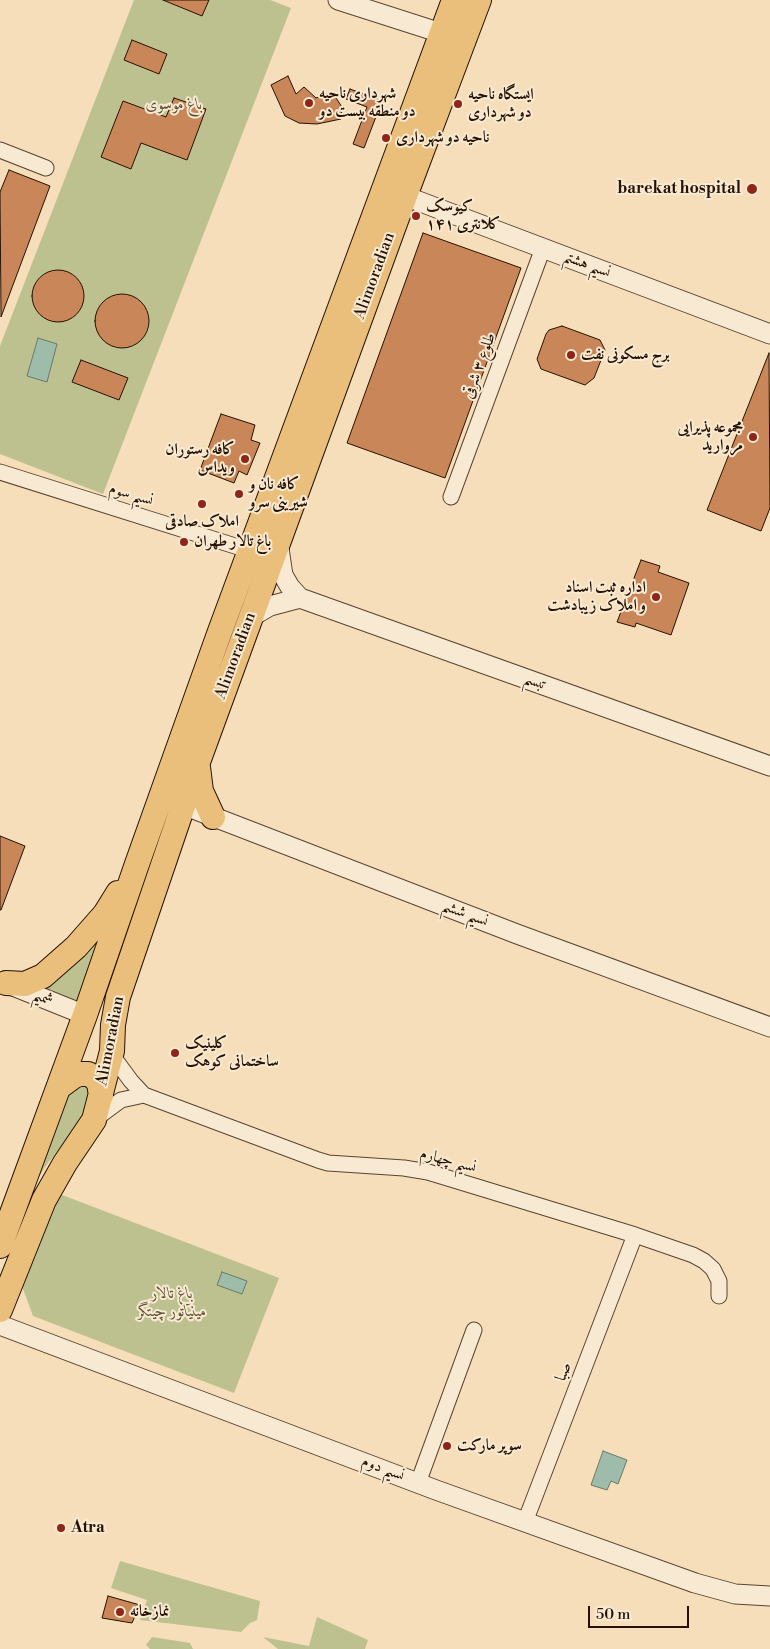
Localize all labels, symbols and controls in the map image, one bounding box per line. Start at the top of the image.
place label: شهرداری ناحیه دو منطقه بیست دو [319,84,416,122]
place label: ایستگاه ناحیه دو شهرداری [468,85,534,123]
park label: باغ موسوی [145,95,203,115]
marker: شهرداری ناحیه دو منطقه بیست دو [303,97,315,109]
marker: ایستگاه ناحیه دو شهرداری [452,98,464,110]
place label: ناحیه دو شهرداری [396,128,490,148]
marker: ناحیه دو شهرداری [380,132,392,144]
place label: barekat hospital [617,179,741,199]
marker: barekat hospital [745,182,759,196]
place label: کیوسک کلانتری ۱۴۱ [426,197,501,235]
marker: کیوسک کلانتری ۱۴۱ [410,210,422,222]
street label: Alimoradian [350,230,400,322]
street label: نسیم هشتم [561,247,613,283]
street label: طلوع ۳ شرقی [459,330,501,402]
place label: برج مسکونی نفت [581,345,670,365]
marker: برج مسکونی نفت [565,349,577,361]
place label: مجموعه پذیرایی مروارید [678,418,743,456]
marker: مجموعه پذیرایی مروارید [747,431,759,443]
place label: کافه رستوران ویداس [165,440,235,478]
marker: کافه رستوران ویداس [239,453,251,465]
place label: کافه نان و شیرینی سرو [249,475,308,513]
street label: نسیم سوم [106,479,156,511]
marker: کافه نان و شیرینی سرو [233,488,245,500]
marker: املاک صادقی [196,498,208,510]
place label: املاک صادقی [165,512,239,532]
place label: باغ تالار طهران [194,532,271,552]
marker: باغ تالار طهران [178,536,190,548]
place label: اداره ثبت اسناد و املاک زیبادشت [547,578,646,616]
marker: اداره ثبت اسناد و املاک زیبادشت [650,591,662,603]
street label: Alimoradian [211,610,261,702]
street label: تبسم [521,669,549,695]
street label: نسیم ششم [439,896,491,932]
street label: شمیم [30,985,56,1011]
street label: Alimoradian [93,995,129,1087]
place label: کلینیک ساختمانی کوهک [185,1034,279,1072]
marker: کلینیک ساختمانی کوهک [169,1047,181,1059]
street label: نسیم چهارم [418,1144,478,1178]
park label: باغ تالار مینیاتور چیتگر [138,1284,206,1322]
street label: صبا [552,1360,576,1384]
place label: سوپر مارکت [457,1436,522,1456]
marker: سوپر مارکت [441,1440,453,1452]
street label: نسیم دوم [359,1452,407,1486]
place label: Atra [71,1518,105,1538]
marker: Atra [55,1522,67,1534]
scale bar [590,1596,691,1628]
place label: نمازخانه [130,1602,170,1622]
text: 50 m [596,1605,630,1624]
marker: نمازخانه [114,1606,126,1618]

